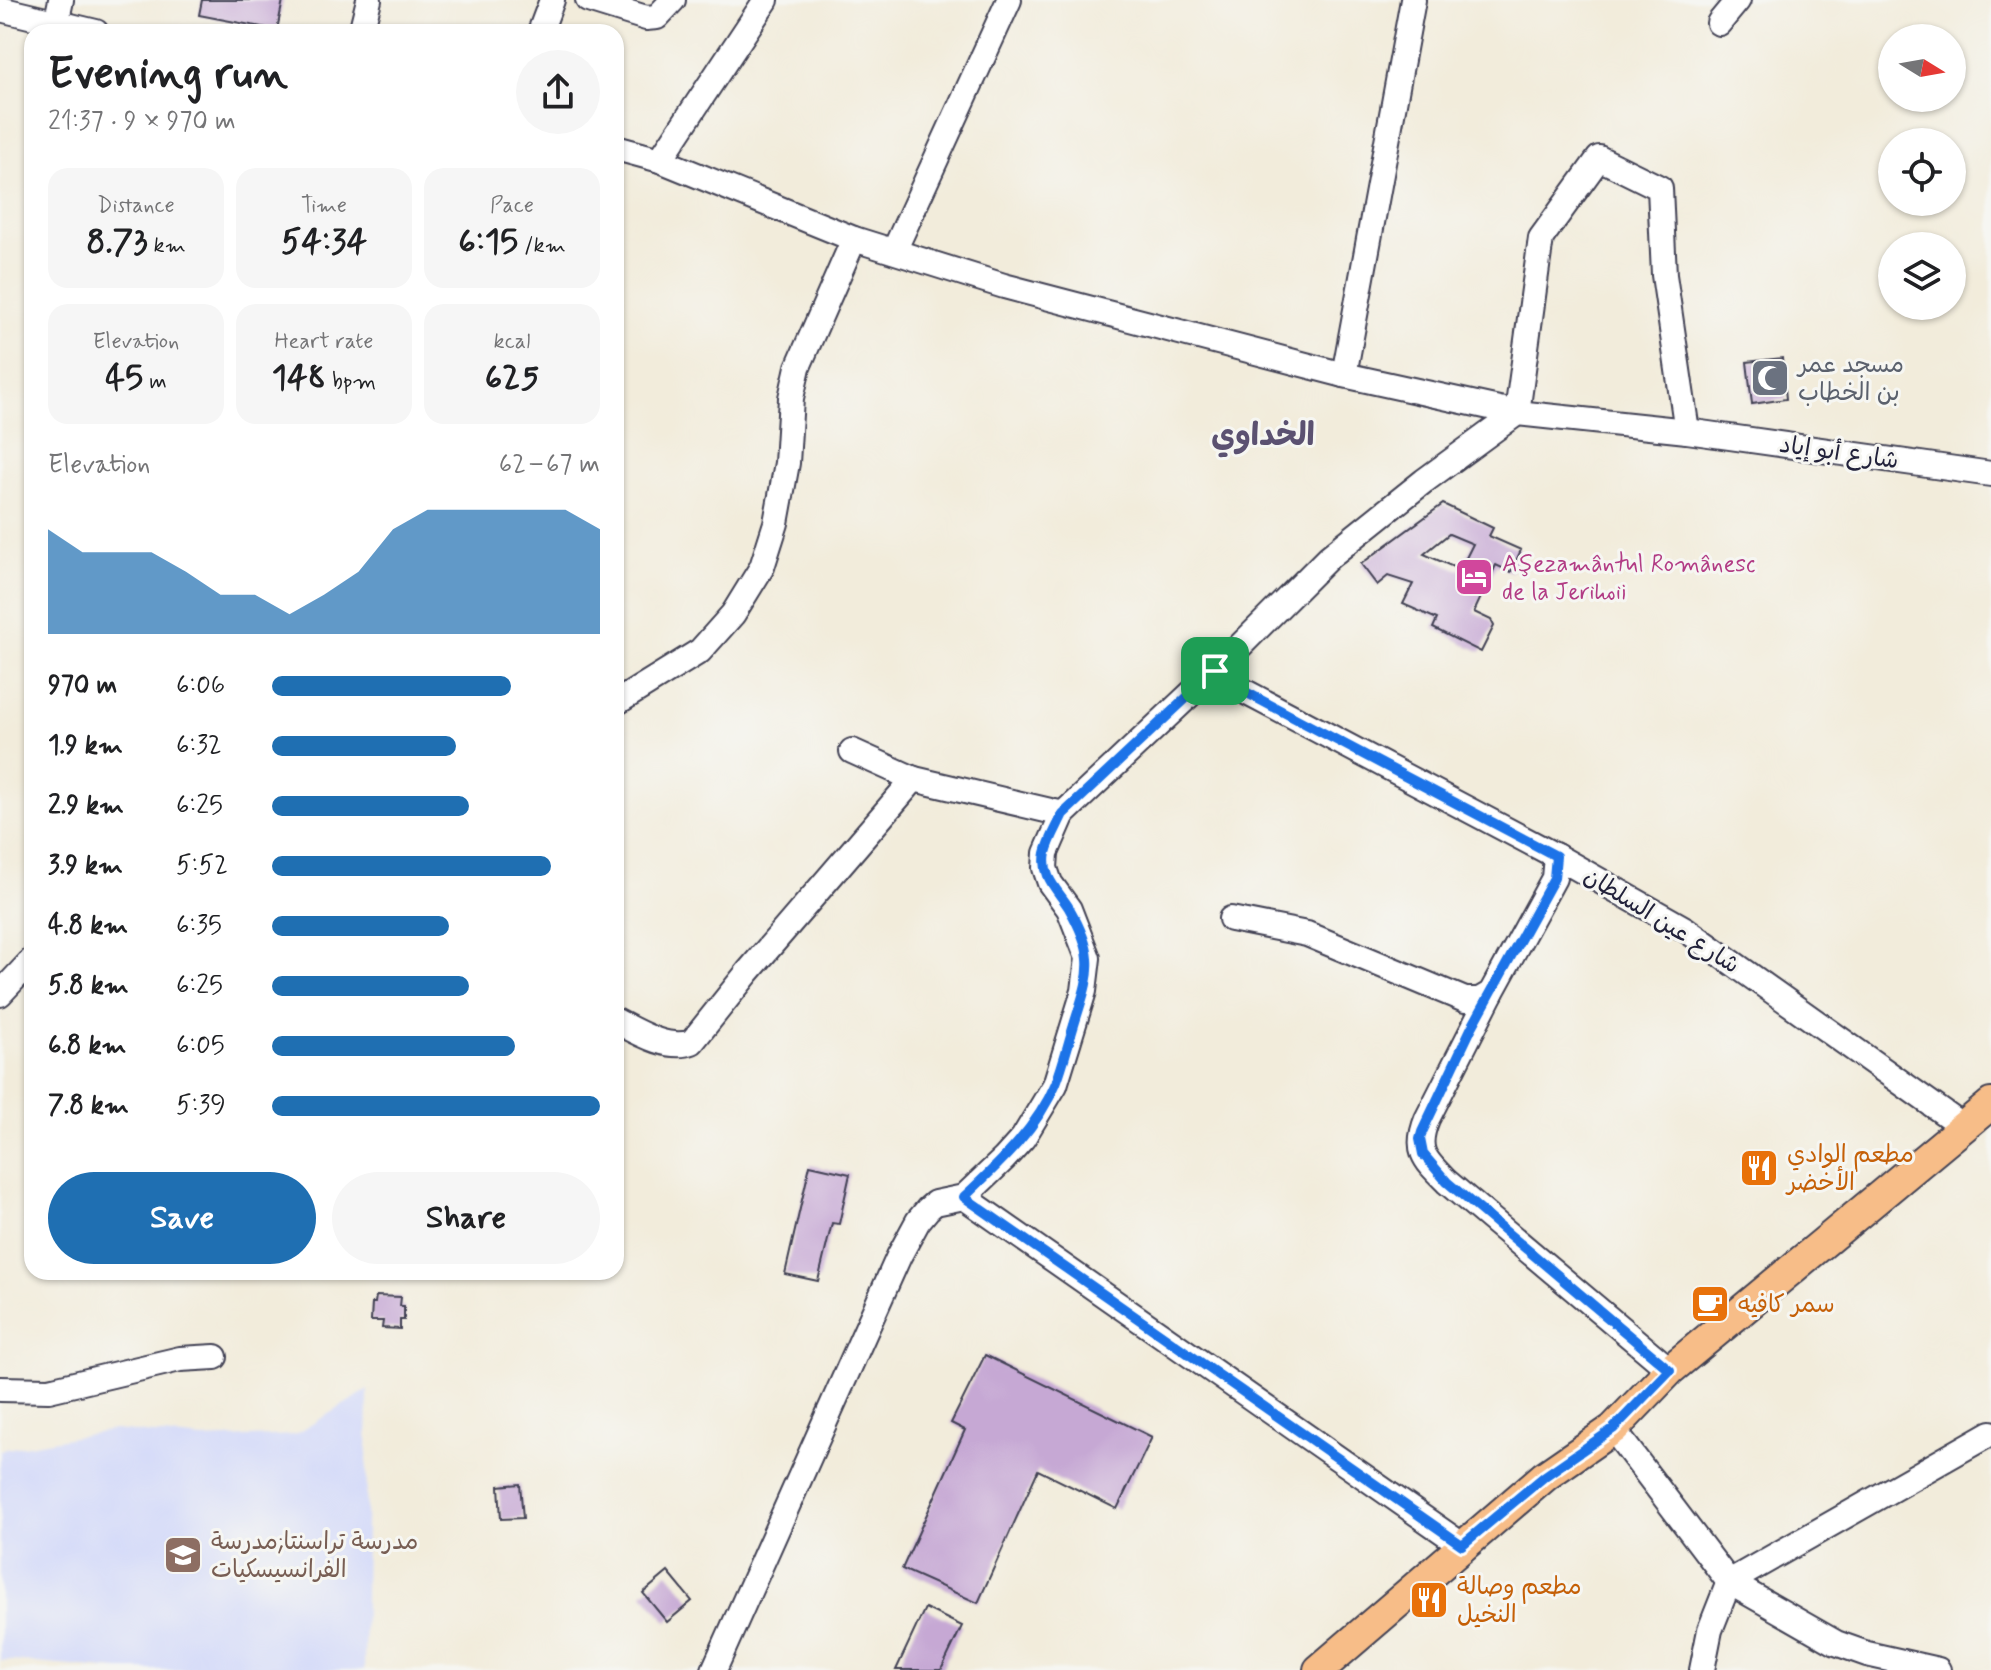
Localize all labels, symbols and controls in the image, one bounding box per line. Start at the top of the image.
north arrow [1878,24,1966,112]
map controls [1878,24,1966,320]
text: Evening run [48,46,288,104]
button: share [516,50,600,134]
text: 21:37 · 9 × 970 m [48,105,236,139]
button: locate [1878,128,1966,216]
text: Distance [97,192,175,220]
text: Time [301,192,347,220]
text: Pace [490,192,534,220]
text: 8.73 [86,220,148,265]
text: 54:34 [281,220,367,265]
text: 6:15 [458,220,518,265]
text: km [148,232,186,260]
text: /km [518,232,566,260]
button: layers [1878,232,1966,320]
text: Elevation [93,328,179,356]
text: Heart rate [275,328,373,356]
text: kcal [494,328,530,356]
place label: مسجد عمر بن الخطاب [1796,350,1904,409]
text: 45 [105,356,143,401]
text: 148 [272,356,326,401]
text: 625 [485,356,539,401]
mosque icon: مسجد عمر بن الخطاب [1749,357,1791,399]
text: m [143,368,167,396]
text: bpm [326,368,376,396]
district label: الخداوي [1211,415,1315,458]
street label: شارع أبو إياد [1777,429,1901,477]
text: Elevation [48,448,150,482]
text: 62–67 m [499,448,600,482]
place label: Aşezamântul Românesc de la Jerihoii [1502,549,1755,608]
hotel icon: Aşezamântul Românesc de la Jerihoii [1453,556,1495,598]
pin [1181,637,1249,705]
icon: arrive [1193,649,1237,693]
text: 970 m [48,669,117,703]
text: 6:06 [176,669,225,703]
text: 1.9 km [48,729,123,763]
text: 6:32 [176,729,222,763]
text: 2.9 km [48,789,124,823]
text: 6:25 [176,789,223,823]
text: 3.9 km [48,849,123,883]
text: 5:52 [176,849,228,883]
street label: شارع عين السلطان [1578,861,1745,982]
text: 4.8 km [48,909,128,943]
text: 6:35 [176,909,222,943]
text: 5.8 km [48,969,129,1003]
text: 6:25 [176,969,223,1003]
text: 6.8 km [48,1029,126,1063]
text: 6:05 [176,1029,225,1063]
text: 7.8 km [48,1089,129,1123]
text: 5:39 [176,1089,226,1123]
place label: مطعم الوادي الأخضر [1785,1140,1914,1199]
restaurant icon: مطعم الوادي الأخضر [1738,1147,1780,1189]
button: Save [48,1172,316,1264]
button: Share [332,1172,600,1264]
cafe icon: سمر كافيه [1689,1283,1731,1325]
place label: سمر كافيه [1738,1290,1835,1321]
place label: مدرسة تراسنتا;مدرسة الفرانسيسكيات [211,1527,418,1586]
school or university icon: مدرسة تراسنتا;مدرسة الفرانسيسكيات [162,1534,204,1576]
place label: مطعم وصالة النخيل [1457,1572,1582,1631]
restaurant icon: مطعم وصالة النخيل [1408,1579,1450,1621]

